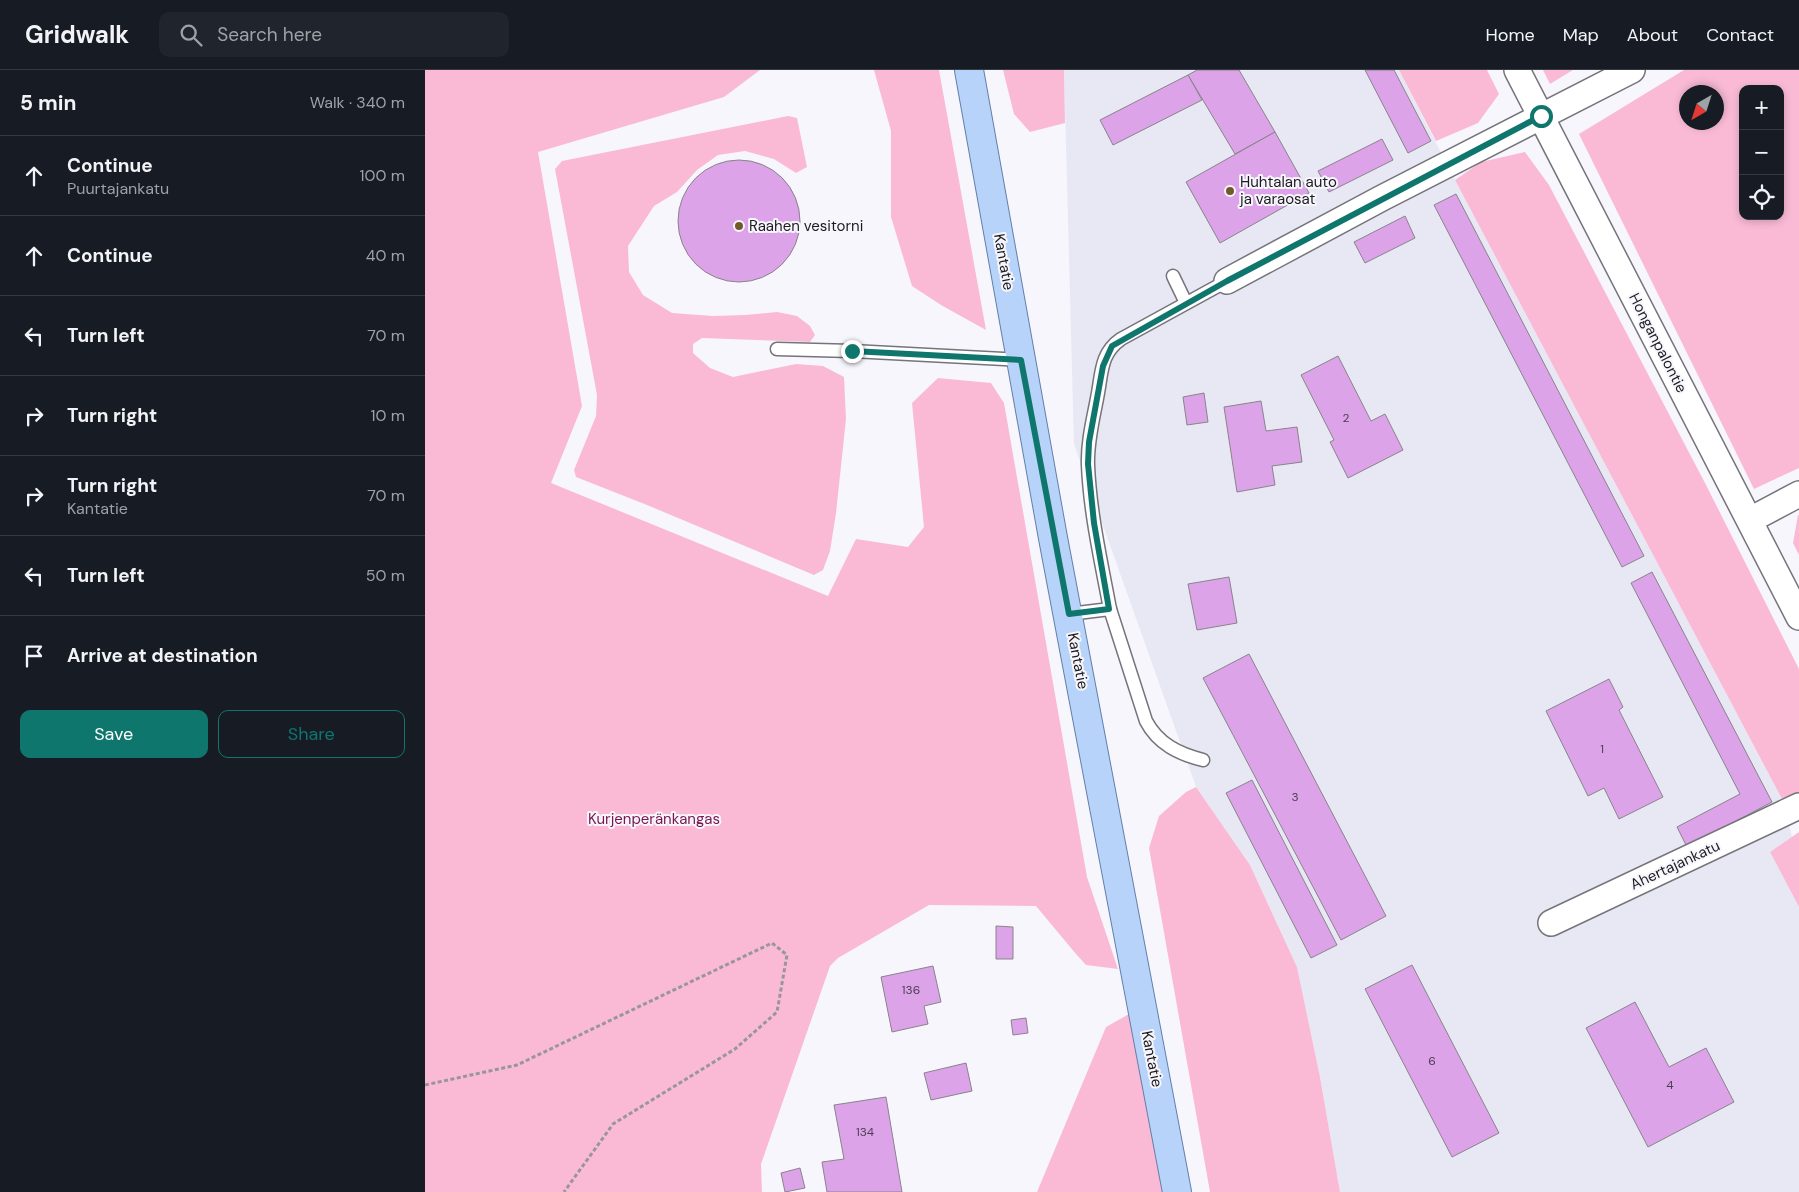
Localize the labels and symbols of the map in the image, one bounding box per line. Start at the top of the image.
north arrow [1679,85,1724,130]
route start [1530,105,1553,128]
place label: Huhtalan auto ja varaosat [1239,172,1337,209]
marker: Huhtalan auto ja varaosat [1224,185,1236,197]
place label: Raahen vesitorni [749,216,863,236]
marker: Raahen vesitorni [733,220,745,232]
street label: Kantatie [989,232,1019,292]
street label: Honganpalontie [1624,290,1692,396]
route end [841,340,864,363]
house number: 2 [1343,410,1350,426]
street label: Kantatie [1063,631,1093,691]
house number: 1 [1600,741,1604,757]
house number: 3 [1291,789,1299,805]
park label: Kurjenperänkangas [588,809,720,829]
street label: Ahertajankatu [1627,835,1723,895]
house number: 136 [902,982,920,998]
street label: Kantatie [1137,1029,1167,1089]
house number: 6 [1428,1053,1436,1069]
house number: 4 [1666,1077,1674,1093]
house number: 134 [856,1124,874,1140]

